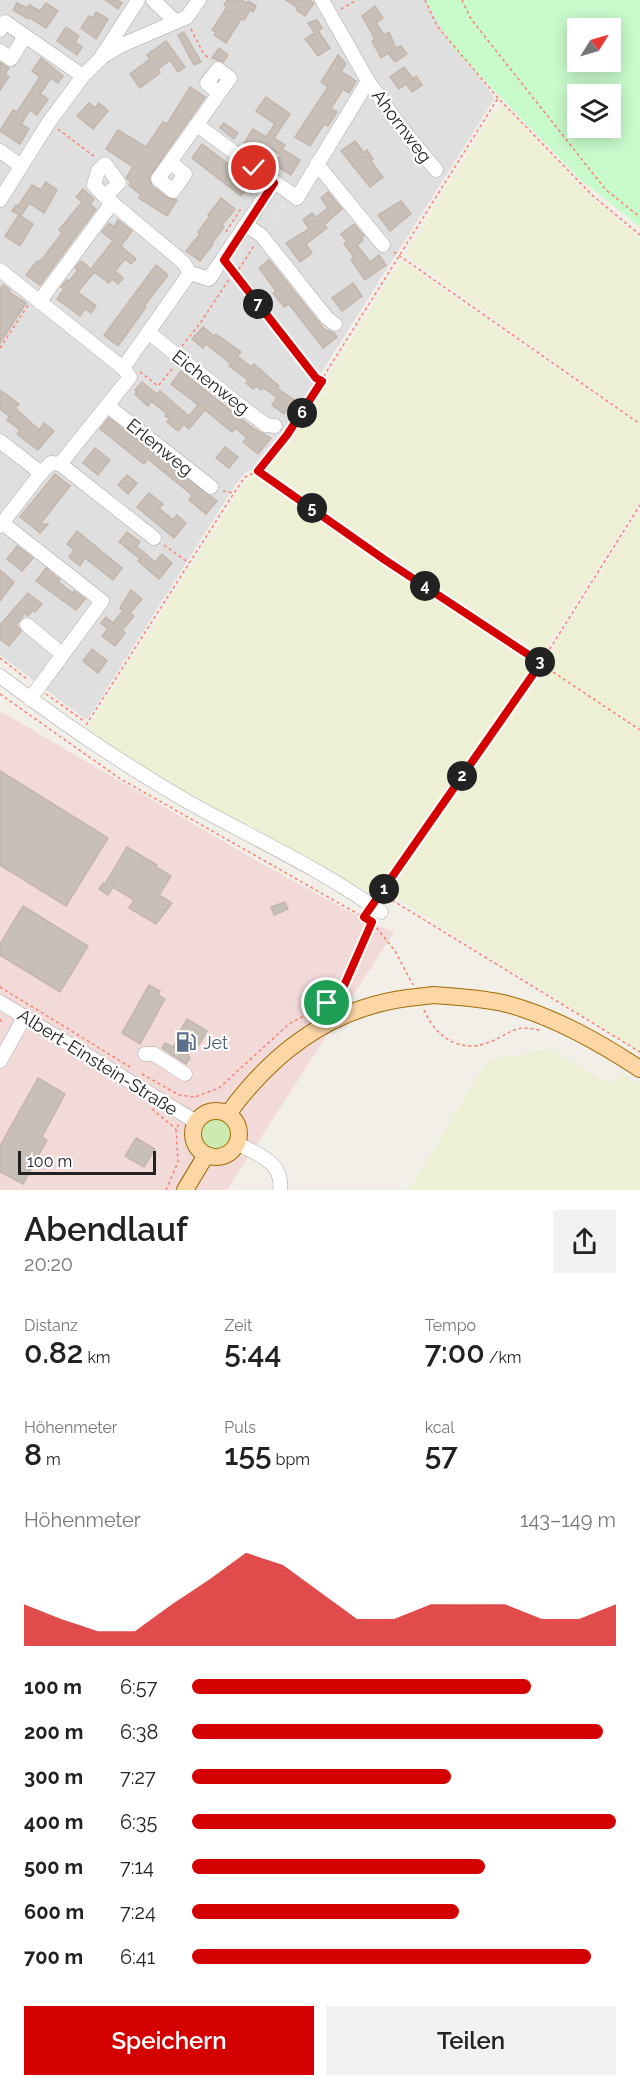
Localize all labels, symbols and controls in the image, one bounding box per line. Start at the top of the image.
north arrow [567,18,621,72]
map controls [567,18,621,138]
button: layers [567,84,621,138]
street label: Ahornweg [368,85,436,167]
pin [228,142,279,193]
icon: check [237,151,270,184]
pin: 7 [243,289,273,319]
text: 7 [254,294,262,313]
street label: Eichenweg [168,345,254,419]
pin: 6 [287,398,317,428]
text: 6 [297,403,307,422]
street label: Erlenweg [123,414,197,480]
pin: 5 [297,493,327,523]
text: 5 [308,498,316,517]
pin: 4 [410,571,440,601]
text: 4 [420,576,430,595]
pin: 3 [525,647,555,677]
text: 3 [536,652,544,671]
pin: 2 [447,761,477,791]
text: 2 [457,766,467,785]
pin: 1 [369,874,399,904]
text: 1 [380,879,388,898]
pin [301,977,352,1028]
icon: arrive [310,986,343,1019]
street label: Albert-Einstein-Straße [14,1004,182,1120]
fuel station icon: Jet [174,1030,198,1054]
place label: Jet [203,1032,228,1053]
scale bar [18,1148,156,1176]
text: 100 m [27,1152,72,1171]
text: Abendlauf [24,1210,188,1249]
button: share [553,1210,616,1273]
text: 20:20 [24,1252,73,1276]
text: Distanz [24,1316,78,1335]
text: Zeit [224,1316,252,1335]
text: Tempo [425,1316,476,1335]
text: 0.82 [24,1335,83,1370]
text: 5:44 [224,1335,281,1370]
text: 7:00 [425,1335,485,1370]
text: km [83,1348,111,1367]
text: /km [485,1348,522,1367]
text: Höhenmeter [24,1418,118,1437]
text: Puls [224,1418,256,1437]
text: kcal [425,1418,455,1437]
text: 8 [24,1437,42,1472]
text: 155 [224,1437,272,1472]
text: 57 [425,1437,458,1472]
text: m [42,1450,61,1469]
text: bpm [272,1450,310,1469]
text: Höhenmeter [24,1508,141,1532]
text: 143–149 m [520,1508,616,1532]
text: 100 m [24,1675,82,1699]
text: 6:57 [120,1675,157,1699]
text: 200 m [24,1720,83,1744]
text: 6:38 [120,1720,158,1744]
text: 300 m [24,1765,83,1789]
text: 7:27 [120,1765,156,1789]
text: 400 m [24,1810,83,1834]
text: 6:35 [120,1810,157,1834]
text: 500 m [24,1855,83,1879]
text: 7:14 [120,1855,154,1879]
text: 600 m [24,1900,84,1924]
text: 7:24 [120,1900,156,1924]
text: 700 m [24,1945,83,1969]
text: 6:41 [120,1945,155,1969]
button: Speichern [24,2006,314,2075]
button: Teilen [326,2006,616,2075]

